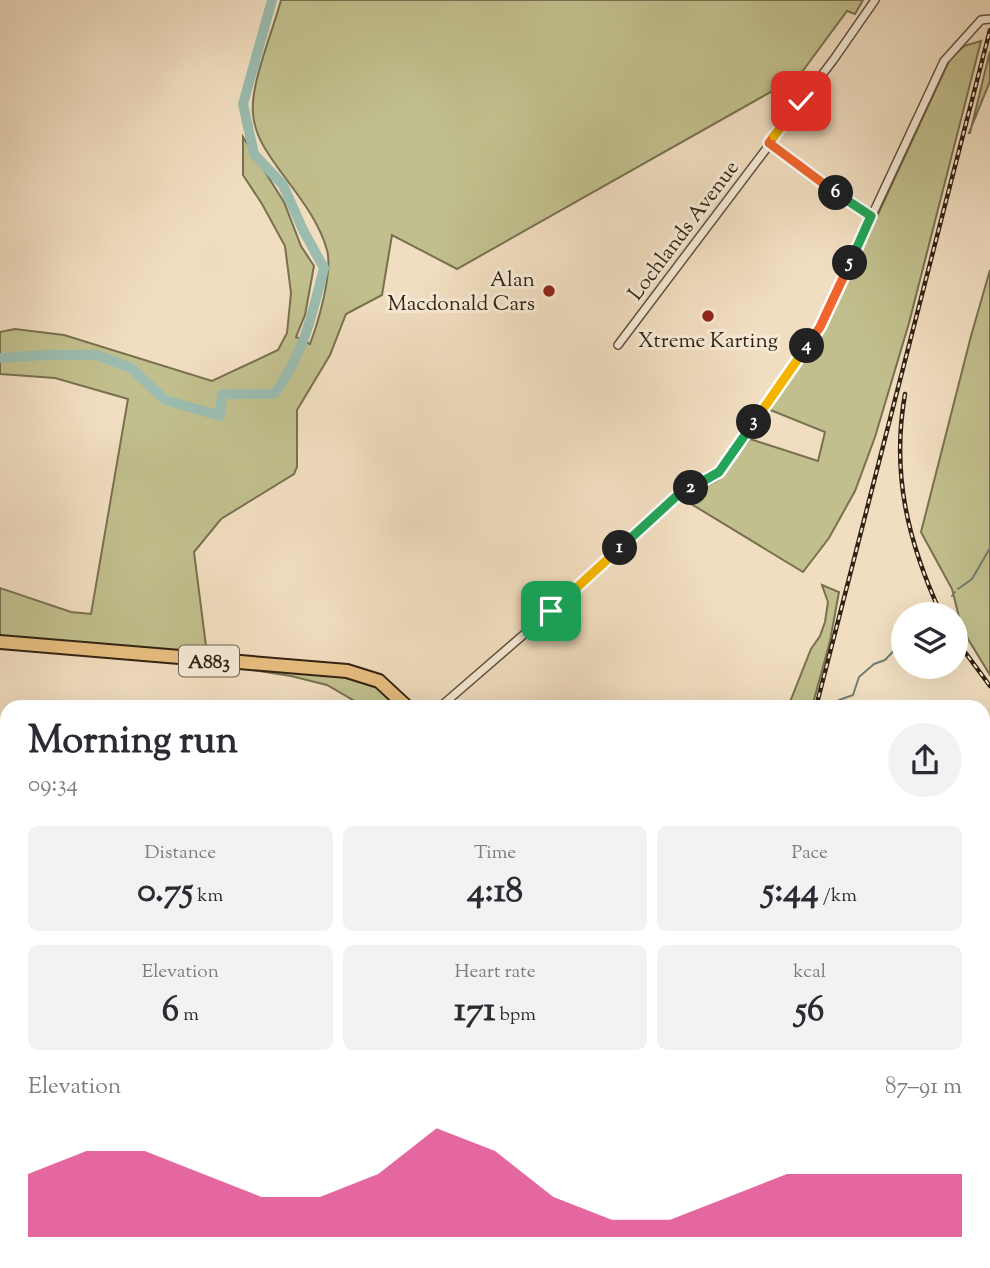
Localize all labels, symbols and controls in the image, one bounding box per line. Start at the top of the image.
pin [771,71,831,131]
icon: check [782,82,820,120]
street label: Lochlands Avenue [622,155,747,307]
pin: 6 [818,176,854,210]
text: 6 [831,179,840,206]
pin: 5 [832,246,868,280]
text: 5 [846,249,853,276]
place label: Alan Macdonald Cars [387,266,535,320]
marker: Alan Macdonald Cars [541,283,557,299]
marker: Xtreme Karting [700,308,716,324]
place label: Xtreme Karting [638,327,778,357]
pin: 4 [790,328,824,364]
text: 4 [802,332,811,359]
pin: 3 [736,404,772,440]
text: 3 [750,408,757,435]
pin: 2 [674,470,708,505]
text: 2 [686,474,695,501]
pin: 1 [602,530,638,566]
text: 1 [616,534,623,561]
pin [521,581,581,641]
icon: arrive [532,592,570,630]
map controls [891,602,968,679]
button: layers [891,602,968,679]
road number: A883 [179,646,239,676]
text: Morning run [28,716,238,770]
button: share [888,723,962,797]
text: 09:34 [28,769,78,802]
text: Distance [145,840,216,867]
text: Time [474,840,516,867]
text: Pace [791,840,828,867]
text: 0.75 [137,867,193,918]
text: 4:18 [467,867,523,918]
text: 5:44 [762,867,819,918]
text: km [193,883,223,910]
text: /km [819,883,857,910]
text: Elevation [142,959,219,986]
text: Heart rate [454,959,536,986]
text: kcal [793,959,826,986]
text: 6 [162,986,179,1037]
text: 171 [454,986,495,1037]
text: 56 [795,986,824,1037]
text: m [179,1002,199,1029]
text: bpm [495,1002,536,1029]
text: Elevation [28,1071,121,1104]
text: 87–91 m [885,1071,962,1104]

